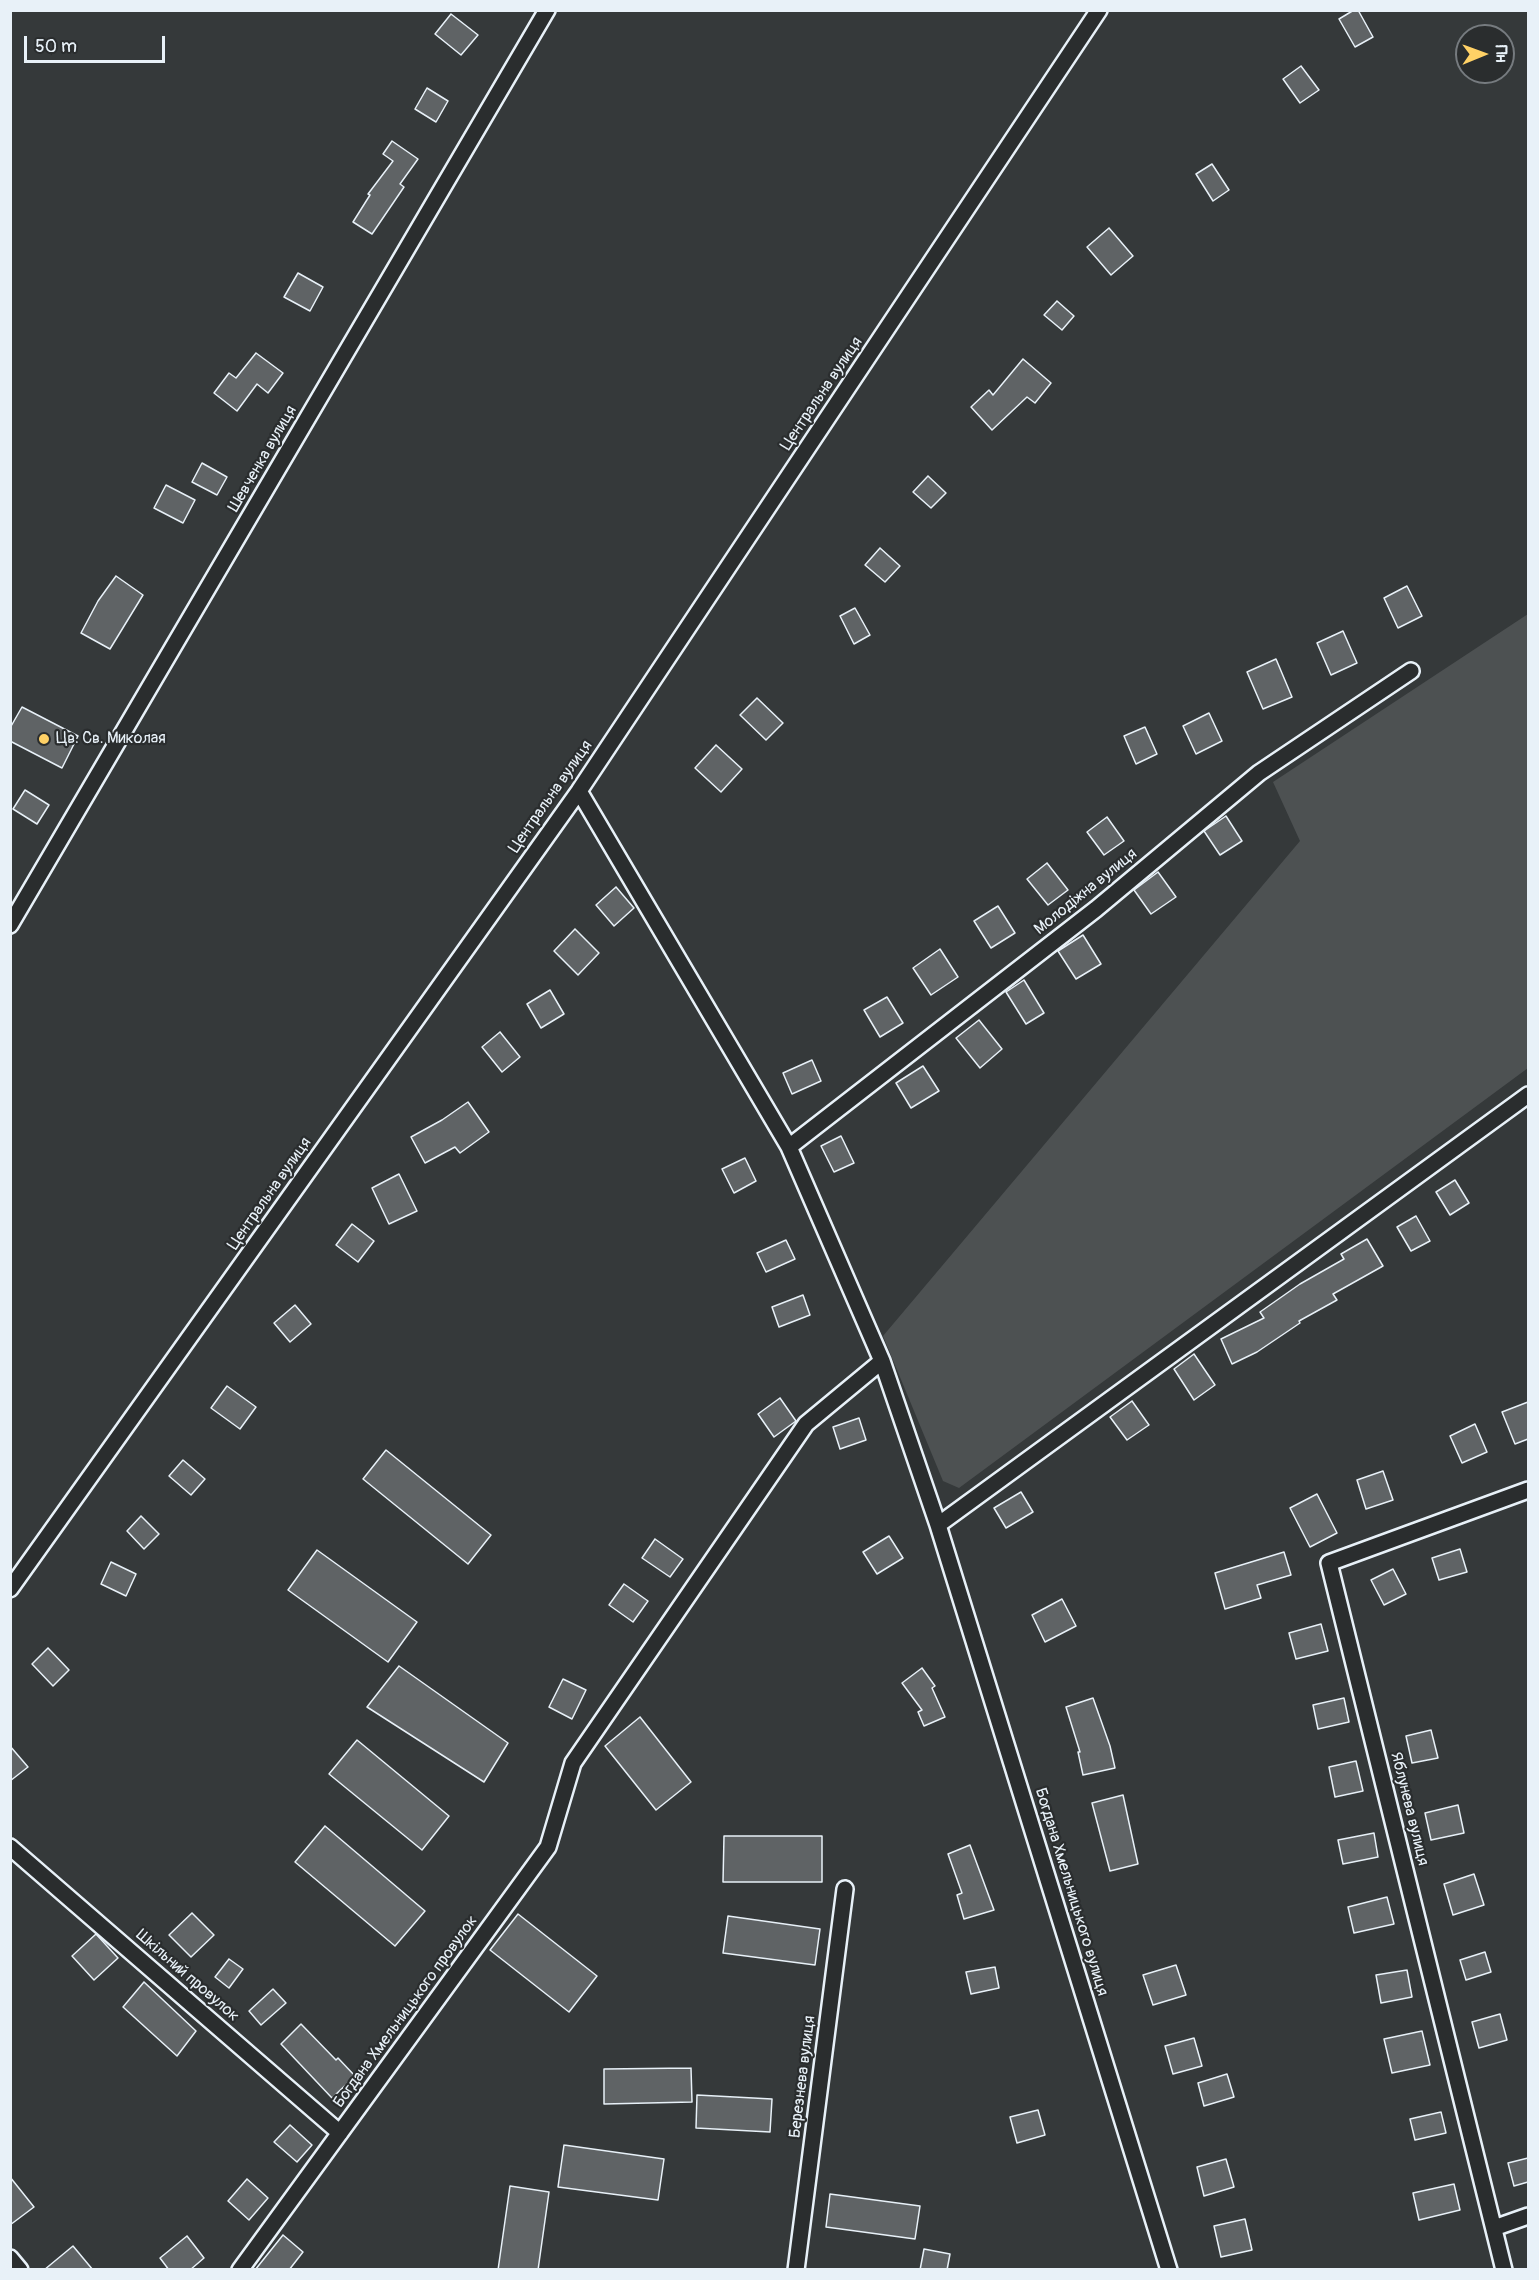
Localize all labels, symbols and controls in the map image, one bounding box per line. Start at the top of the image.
scale bar [27,24,168,62]
north arrow [1455,24,1515,84]
text: 50 m [35,35,77,58]
text: Пн [1491,45,1511,63]
street label: Центральна вулиця [777,334,867,454]
street label: Шевченка вулиця [225,402,301,516]
place label: Цв. Св. Миколая [56,729,166,749]
marker: Цв. Св. Миколая [37,732,51,746]
street label: Центральна вулиця [505,737,597,857]
street label: Молодіжна вулиця [1031,845,1141,939]
street label: Центральна вулиця [224,1134,316,1254]
street label: Яблунева вулиця [1386,1750,1432,1868]
street label: Богдана Хмельницького вулиця [1030,1786,1112,1998]
street label: Богдана Хмельницького провулок [330,1912,482,2112]
street label: Шкільний провулок [131,1926,243,2026]
street label: Березнева вулиця [786,2015,820,2139]

